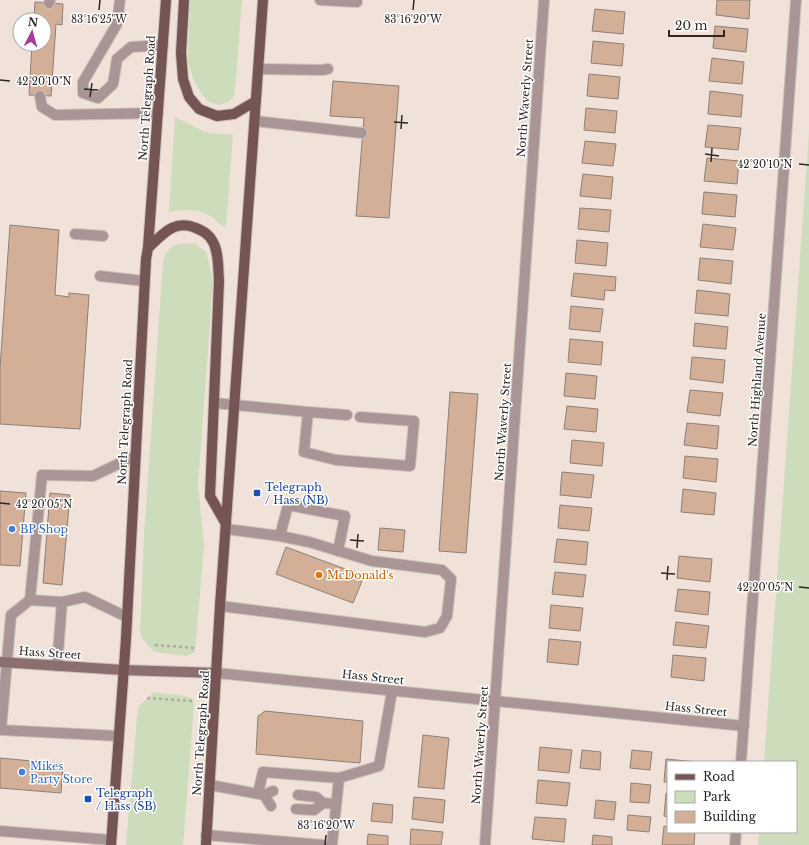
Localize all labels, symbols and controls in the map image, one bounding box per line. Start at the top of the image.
north arrow [12,12,52,52]
scale bar [669,12,724,38]
text: 83°16'25"W [71,13,127,26]
text: 83°16'20"W [384,13,442,26]
text: N [27,15,40,30]
text: 20 m [675,18,707,33]
street label: North Telegraph Road [136,34,158,161]
street label: North Waverly Street [514,37,536,158]
text: 42°20'10"N [16,75,72,88]
text: 42°20'10"N [737,158,793,171]
street label: North Highland Avenue [745,313,769,447]
street label: North Telegraph Road [115,358,135,485]
street label: North Waverly Street [492,361,514,482]
place label: Telegraph / Hass (NB) [265,480,328,507]
marker: Telegraph / Hass (NB) [252,488,262,498]
text: 42°20'05"N [16,498,72,511]
place label: BP Shop [20,522,68,536]
marker: BP Shop [7,524,17,534]
place label: McDonald's [327,568,393,582]
marker: McDonald's [314,570,324,580]
text: 42°20'05"N [737,581,793,594]
street label: Hass Street [18,644,82,662]
street label: Hass Street [341,667,406,687]
street label: North Telegraph Road [190,669,212,796]
street label: North Waverly Street [469,684,491,805]
street label: Hass Street [664,699,729,719]
place label: Mikes Party Store [30,759,93,786]
legend [667,761,797,833]
marker: Mikes Party Store [17,767,27,777]
text: Road [703,769,735,784]
place label: Telegraph / Hass (SB) [96,786,156,813]
text: Park [703,789,731,804]
marker: Telegraph / Hass (SB) [83,794,93,804]
text: Building [703,809,757,824]
text: 83°16'20"W [297,819,355,832]

